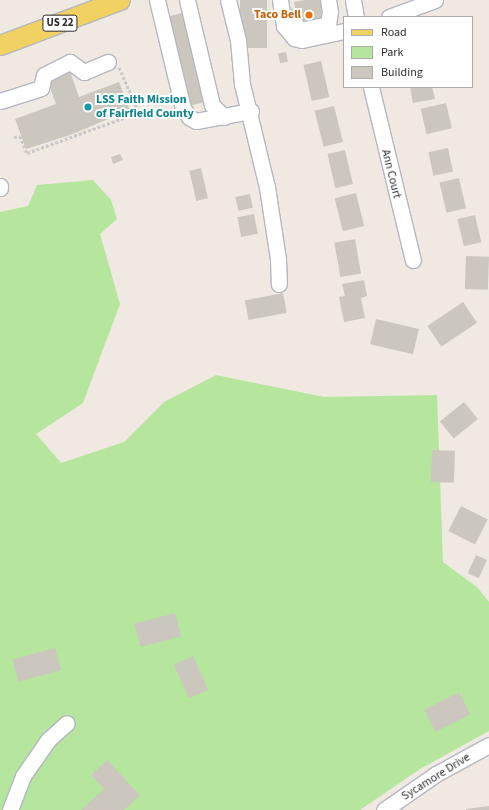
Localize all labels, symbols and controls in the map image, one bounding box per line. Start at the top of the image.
place label: Taco Bell [254,8,301,22]
marker: Taco Bell [304,10,314,20]
road number: US 22 [42,14,78,32]
legend [343,16,473,88]
text: Road [381,24,407,41]
text: Park [381,44,403,61]
text: Building [381,64,423,81]
place label: LSS Faith Mission of Fairfield County [96,93,194,121]
marker: LSS Faith Mission of Fairfield County [83,102,93,112]
street label: Ann Court [378,148,404,200]
street label: Sycamore Drive [399,750,473,804]

